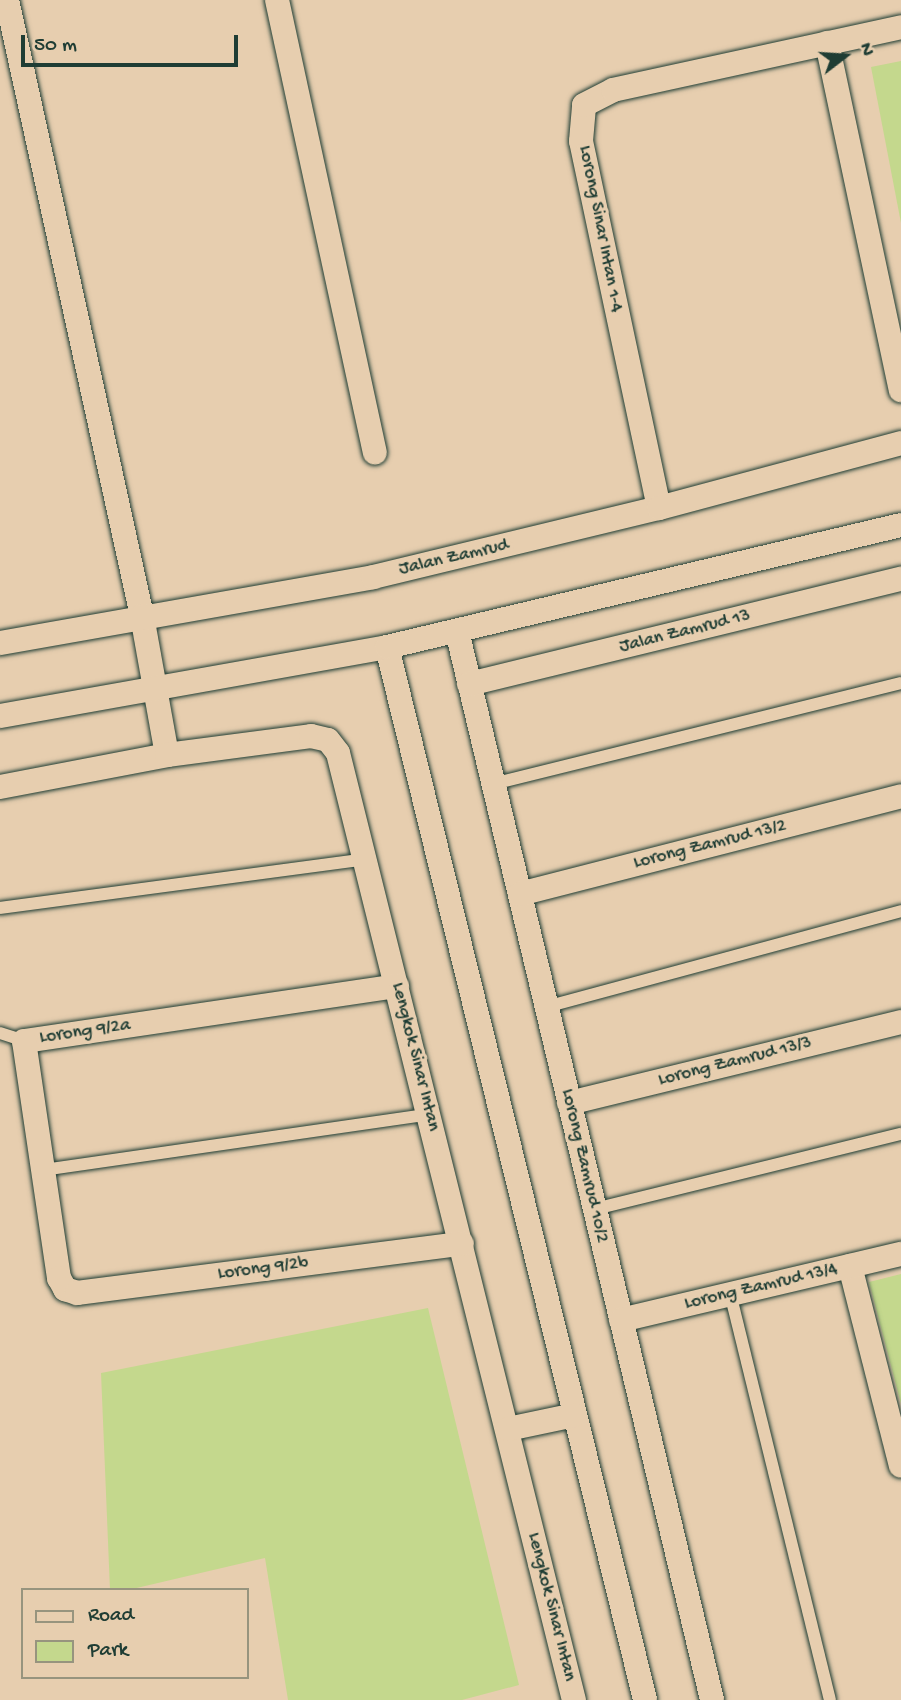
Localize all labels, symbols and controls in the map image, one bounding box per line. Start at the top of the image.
scale bar [24,21,242,65]
north arrow [810,21,880,91]
text: 50 m [34,34,77,59]
text: N [853,40,878,59]
street label: Lorong Sinar Intan 1-4 [573,144,627,314]
street label: Jalan Zamrud [397,534,511,582]
street label: Jalan Zamrud 13 [617,605,753,659]
street label: Lorong Zamrud 13/2 [631,815,789,875]
street label: Lengkok Sinar Intan [385,980,445,1134]
street label: Lorong 9/2a [38,1014,132,1050]
street label: Lorong Zamrud 13/3 [656,1032,814,1092]
street label: Lorong Zamrud 10/2 [555,1087,613,1245]
street label: Lorong 9/2b [216,1252,310,1286]
street label: Lorong Zamrud 13/4 [682,1258,840,1316]
street label: Lengkok Sinar Intan [521,1530,581,1684]
legend [21,1588,248,1679]
text: Road [88,1604,134,1629]
text: Park [88,1639,128,1664]

